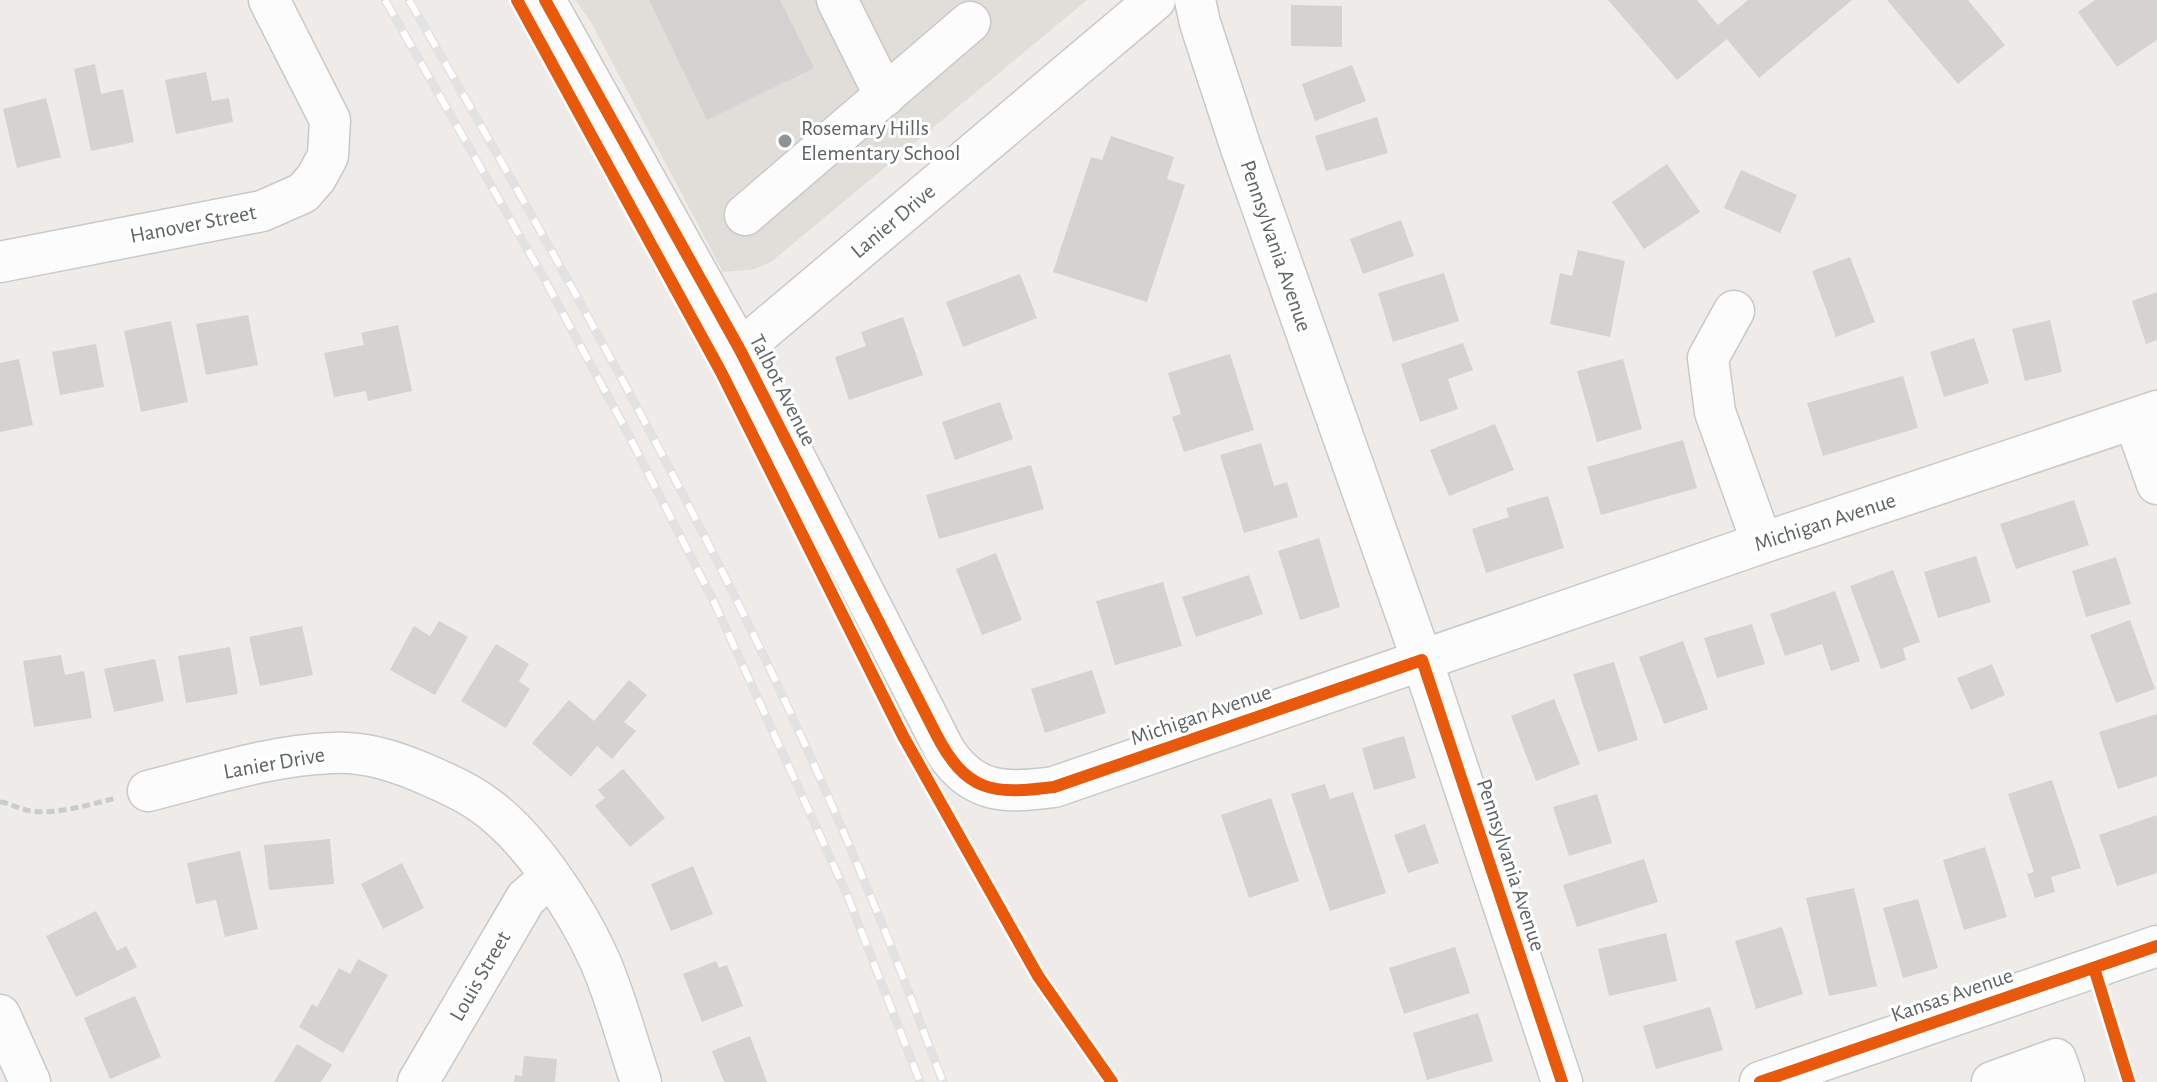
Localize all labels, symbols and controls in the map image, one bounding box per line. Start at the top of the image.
place label: Rosemary Hills Elementary School [801,117,961,164]
marker: Rosemary Hills Elementary School [776,132,794,150]
street label: Pennsylvania Avenue [1236,158,1316,334]
street label: Lanier Drive [847,180,939,262]
street label: Hanover Street [128,201,258,247]
street label: Talbot Avenue [746,331,820,449]
street label: Michigan Avenue [1752,489,1898,555]
street label: Michigan Avenue [1128,681,1274,749]
street label: Lanier Drive [222,743,326,783]
street label: Pennsylvania Avenue [1473,776,1549,954]
street label: Louis Street [446,927,514,1025]
street label: Kansas Avenue [1888,964,2016,1026]

